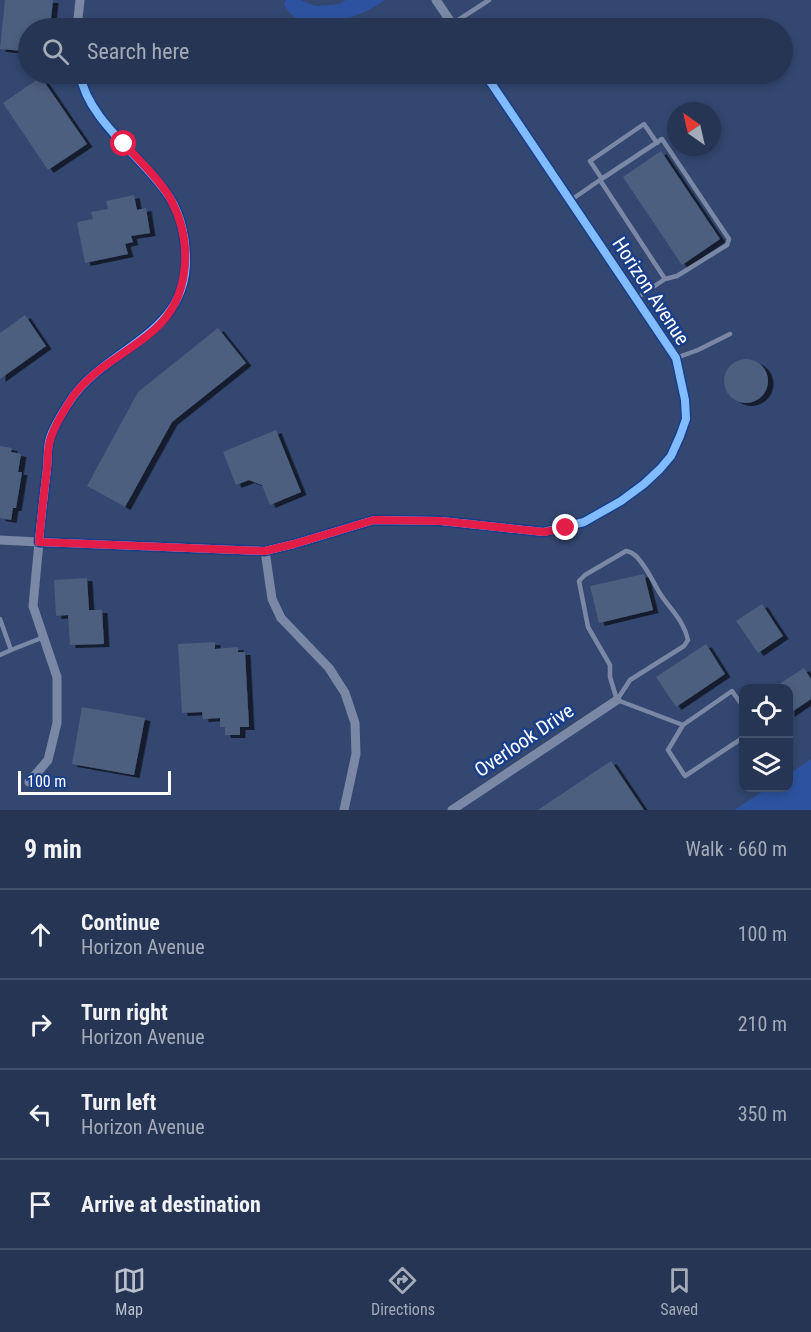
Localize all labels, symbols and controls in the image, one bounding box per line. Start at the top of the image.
search box [18,18,793,84]
icon: search [39,35,72,68]
text: Search here [87,39,189,64]
north arrow [667,102,721,156]
route start [110,130,136,156]
street label: Horizon Avenue [607,233,695,349]
route end [552,514,578,540]
map controls [739,684,793,792]
button: locate [739,684,793,738]
street label: Overlook Drive [470,698,578,782]
button: layers [739,738,793,792]
scale bar [18,768,171,796]
text: 100 m [27,772,66,791]
text: 9 min [24,834,82,864]
text: Walk · 660 m [686,837,787,861]
text: Continue [81,910,160,935]
icon: ahead [24,918,57,951]
text: 100 m [738,922,787,946]
text: Horizon Avenue [81,935,205,959]
text: Turn right [81,1000,168,1025]
icon: right [24,1008,57,1041]
text: 210 m [738,1012,787,1036]
text: Horizon Avenue [81,1025,205,1049]
text: Turn left [81,1090,156,1115]
icon: left [24,1098,57,1131]
text: 350 m [738,1102,787,1126]
text: Horizon Avenue [81,1115,205,1139]
icon: arrive [24,1188,57,1221]
text: Arrive at destination [81,1192,261,1217]
tab: Map [113,1264,146,1319]
tab: Directions [371,1264,435,1319]
tab: Saved [660,1264,698,1319]

